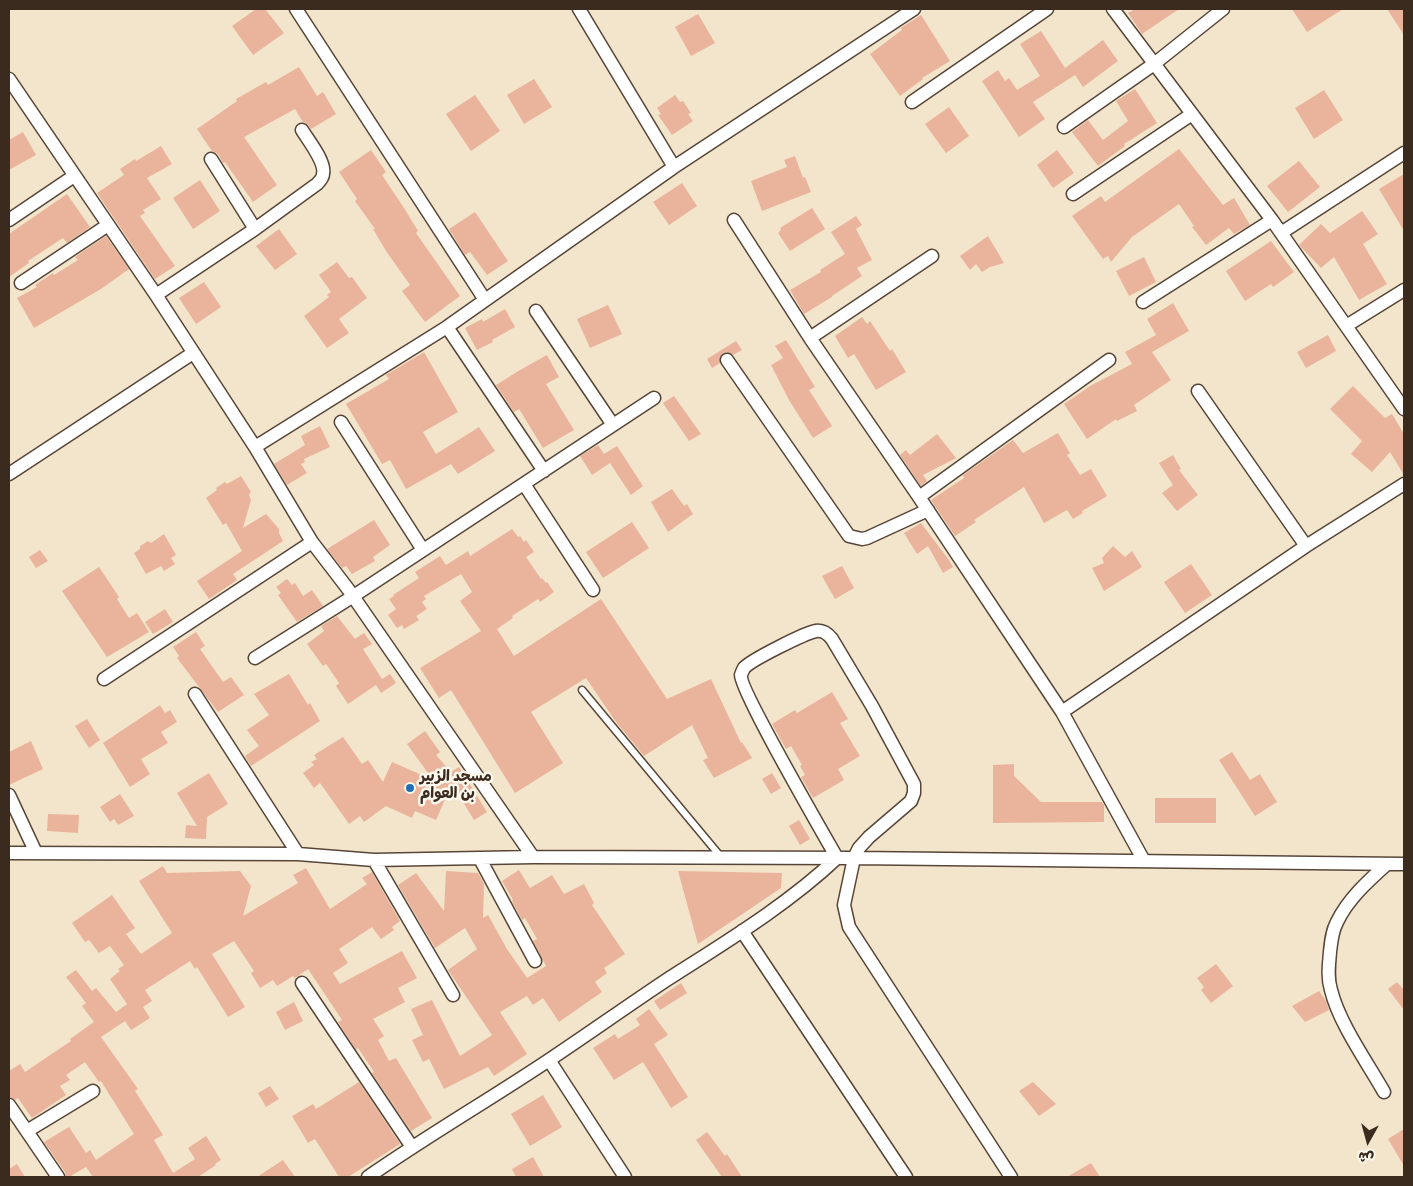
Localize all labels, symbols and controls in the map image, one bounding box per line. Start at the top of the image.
place label: مسجد الزبير بن العوام [420,770,492,805]
marker: مسجد الزبير بن العوام [404,782,416,794]
north arrow [1343,1116,1393,1166]
text: ش [1357,1145,1375,1167]

